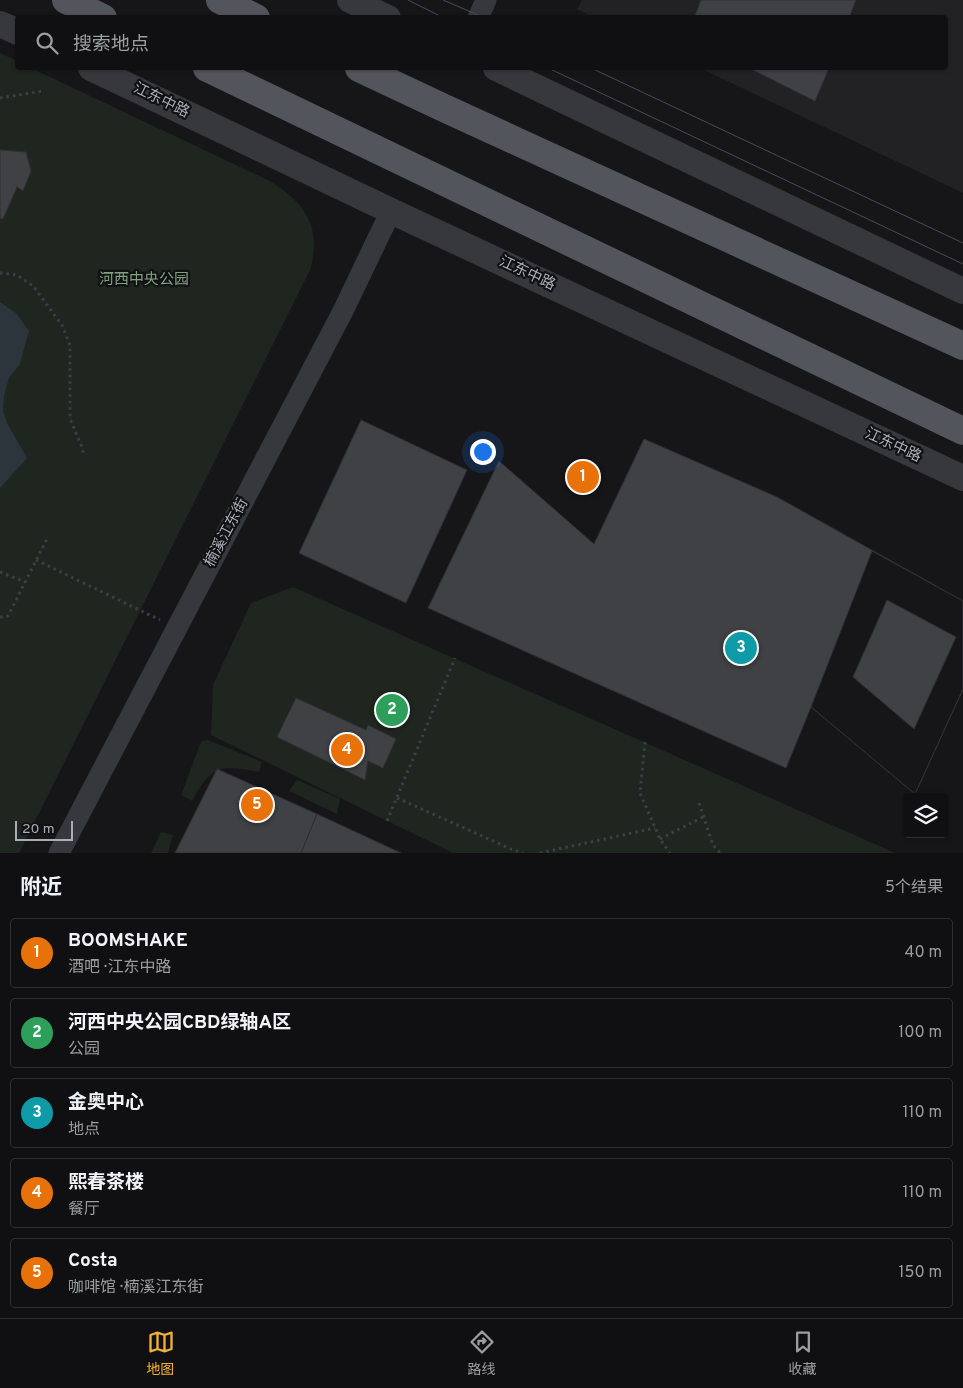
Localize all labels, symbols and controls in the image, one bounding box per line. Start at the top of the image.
search box [15,15,948,70]
icon: search [33,29,61,57]
text: 搜索地点 [73,33,149,57]
street label: 江东中路 [130,79,192,123]
street label: 江东中路 [496,253,558,295]
park label: 河西中央公园 [99,271,189,290]
street label: 江东中路 [862,425,924,467]
your location [470,439,496,465]
pin: 1 [567,458,599,496]
street label: 楠溪江东街 [200,495,253,571]
pin: 3 [725,629,757,667]
pin: 2 [376,691,408,729]
pin: 4 [331,731,363,769]
pin: 5 [241,786,273,824]
map controls [903,793,948,838]
button: layers [903,793,948,838]
scale bar [15,818,72,841]
text: 20 m [22,821,55,838]
text: 附近 [20,875,62,902]
text: 5个结果 [885,878,943,898]
text: BOOMSHAKE [68,929,188,953]
text: 1 [34,943,40,963]
text: 40 m [904,943,942,963]
text: 酒吧 · 江东中路 [68,958,172,978]
text: 河西中央公园CBD绿轴A区 [68,1011,291,1035]
text: 2 [32,1023,42,1043]
text: 100 m [898,1023,942,1043]
text: 公园 [68,1040,100,1060]
text: 金奥中心 [68,1091,144,1115]
text: 3 [32,1103,42,1123]
text: 110 m [902,1103,942,1123]
text: 地点 [68,1120,100,1140]
text: 熙春茶楼 [68,1171,144,1195]
text: 4 [32,1183,42,1203]
text: 110 m [902,1183,942,1203]
text: 餐厅 [68,1200,100,1220]
text: Costa [68,1249,118,1273]
text: 5 [32,1263,42,1283]
text: 150 m [899,1263,942,1283]
text: 咖啡馆 · 楠溪江东街 [68,1278,204,1298]
tab: 地图 [147,1328,175,1379]
tab: 路线 [468,1328,496,1379]
tab: 收藏 [789,1328,817,1379]

